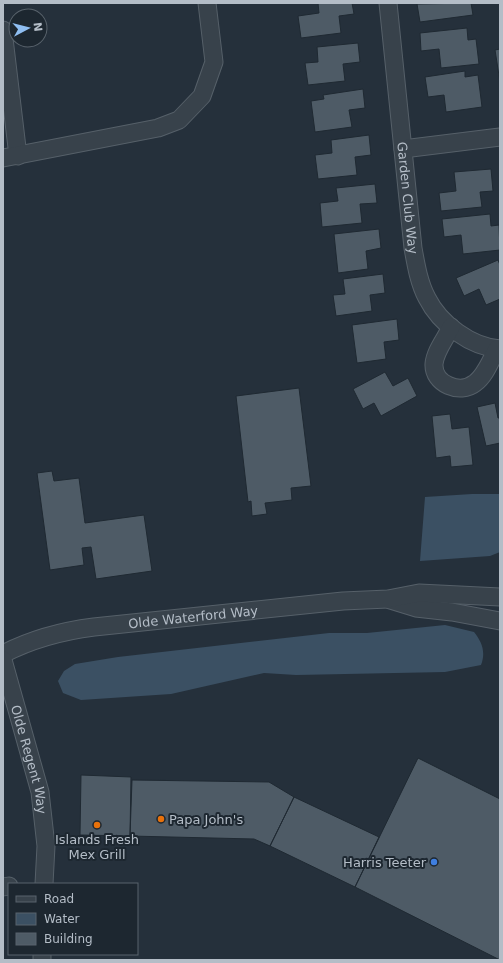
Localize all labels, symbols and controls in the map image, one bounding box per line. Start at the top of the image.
north arrow [8,8,48,48]
text: N [30,21,44,32]
street label: Garden Club Way [394,141,421,256]
street label: Olde Waterford Way [127,603,259,631]
street label: Olde Regent Way [8,703,49,815]
place label: Papa John's [169,812,243,827]
marker: Papa John's [156,814,166,824]
marker: Islands Fresh Mex Grill [92,820,102,830]
place label: Islands Fresh Mex Grill [55,832,139,862]
place label: Harris Teeter [343,855,427,870]
marker: Harris Teeter [429,857,439,867]
legend [8,883,138,955]
text: Road [44,892,74,906]
text: Water [44,912,80,926]
text: Building [44,932,93,946]

